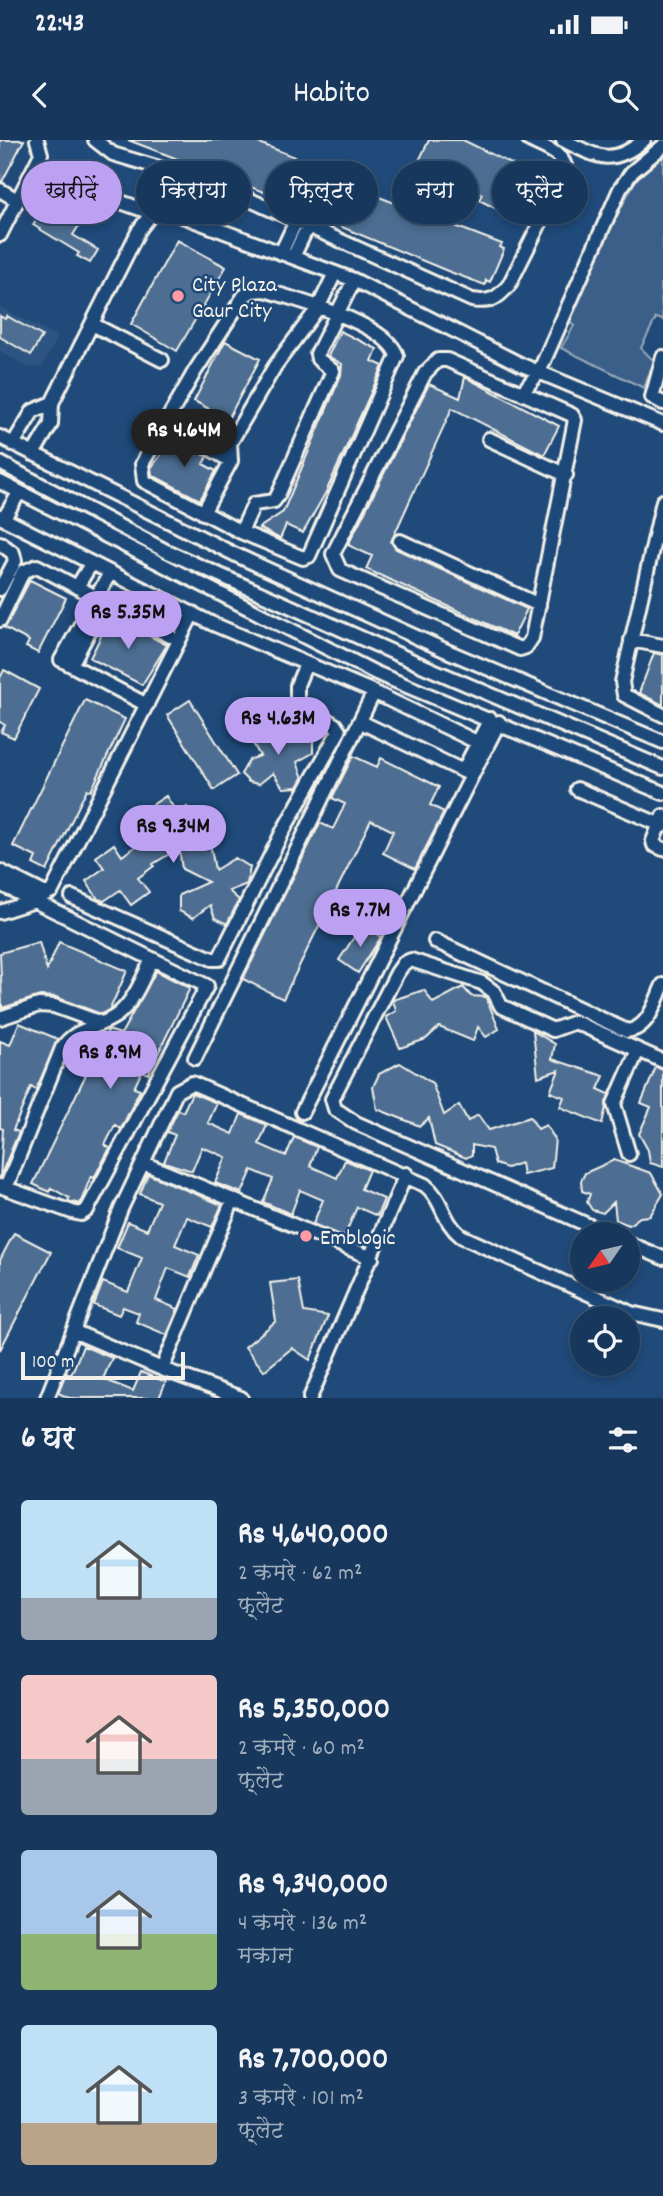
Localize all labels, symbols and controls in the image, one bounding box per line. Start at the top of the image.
text: 22:43 [35,6,84,43]
text: Habito [293,72,370,118]
icon: back [21,76,59,114]
icon: search [604,76,642,114]
chip: खरीदें [21,161,122,224]
chip: किराया [136,161,251,224]
chip: फ़िल्टर [265,161,378,224]
chip: नया [392,161,478,224]
chip: फ़्लैट [492,161,588,224]
place label: City Plaza Gaur City [192,270,278,329]
marker: City Plaza Gaur City [170,288,186,304]
pin: Rs 4.64M [112,410,256,469]
text: Rs 4.64M [147,415,221,448]
pin: Rs 5.35M [56,592,200,651]
text: Rs 5.35M [91,597,165,630]
pin: Rs 4.63M [206,698,350,757]
text: Rs 4.63M [241,703,315,736]
pin: Rs 9.34M [101,806,245,865]
text: Rs 9.34M [136,811,210,844]
pin: Rs 7.7M [295,890,425,949]
text: Rs 7.7M [329,895,391,928]
pin: Rs 8.9M [45,1032,175,1091]
text: Rs 8.9M [78,1037,142,1070]
north arrow [570,1222,640,1292]
map controls [570,1222,640,1376]
place label: Emblogic [320,1223,395,1256]
marker: Emblogic [298,1228,314,1244]
button: locate [570,1306,640,1376]
scale bar [21,1349,186,1381]
text: 100 m [32,1350,74,1377]
text: 6 घर [21,1419,75,1462]
icon: filters [604,1421,642,1459]
text: Rs 4,640,000 [238,1515,389,1558]
icon: home [77,1528,161,1612]
text: 2 कमरे · 62 m² [238,1558,362,1591]
text: फ़्लैट [238,1591,284,1624]
text: Rs 5,350,000 [238,1690,390,1733]
icon: home [77,1703,161,1787]
text: 2 कमरे · 60 m² [238,1733,365,1766]
text: फ़्लैट [238,1766,284,1799]
text: Rs 9,340,000 [238,1865,388,1908]
icon: home [77,1878,161,1962]
text: 4 कमरे · 136 m² [238,1908,367,1941]
text: मकान [238,1941,293,1974]
text: Rs 7,700,000 [238,2040,388,2083]
icon: home [77,2053,161,2137]
text: 3 कमरे · 101 m² [238,2083,364,2116]
text: फ़्लैट [238,2116,284,2149]

